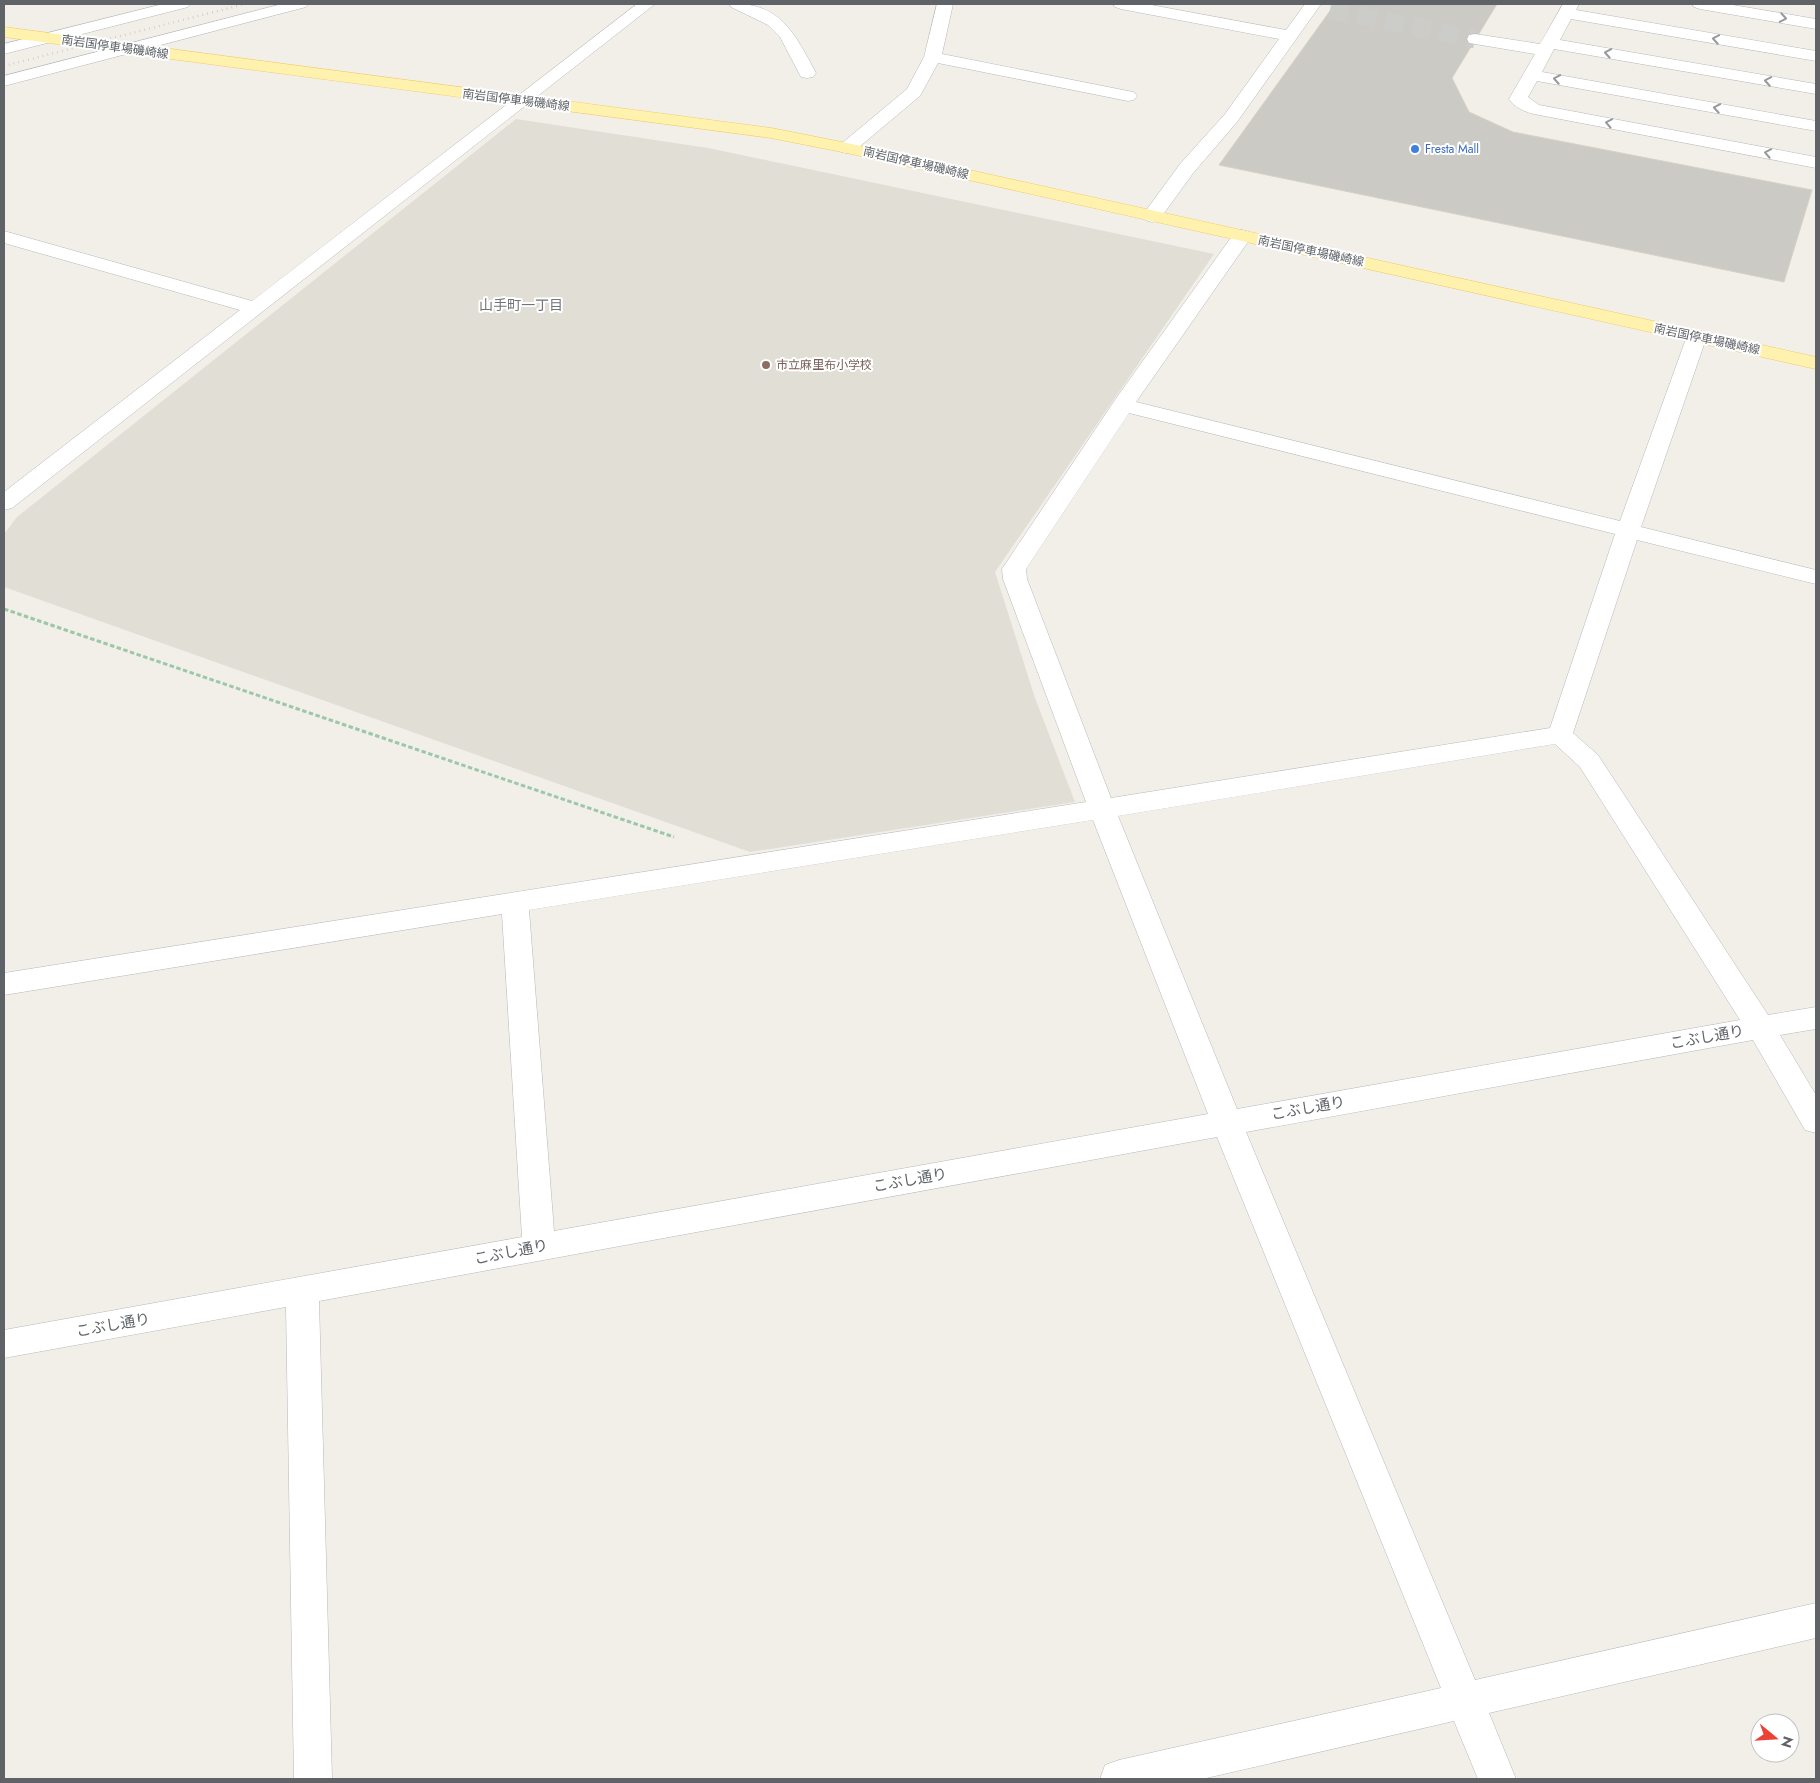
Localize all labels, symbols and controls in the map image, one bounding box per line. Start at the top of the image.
one-way arrow [1778,12,1787,22]
street label: 南岩国停車場磯崎線 [60,31,170,63]
one-way arrow [1712,34,1720,45]
one-way arrow [1604,49,1612,59]
one-way arrow [1552,75,1561,85]
one-way arrow [1764,77,1773,87]
street label: 南岩国停車場磯崎線 [461,84,571,116]
one-way arrow [1712,104,1721,114]
one-way arrow [1604,119,1613,129]
place label: Fresta Mall [1425,140,1479,158]
street label: 南岩国停車場磯崎線 [861,142,971,184]
marker: Fresta Mall [1409,143,1421,155]
one-way arrow [1764,149,1773,159]
street label: 南岩国停車場磯崎線 [1256,231,1366,271]
district label: 山手町一丁目 [479,295,563,315]
street label: 南岩国停車場磯崎線 [1652,319,1762,359]
place label: 市立麻里布小学校 [776,356,872,374]
marker: 市立麻里布小学校 [760,359,772,371]
street label: こぶし通り [1668,1020,1746,1054]
street label: こぶし通り [1269,1091,1347,1125]
street label: こぶし通り [871,1163,949,1197]
street label: こぶし通り [472,1234,550,1270]
street label: こぶし通り [74,1308,152,1342]
north arrow [1750,1713,1800,1763]
text: N [1776,1734,1799,1750]

